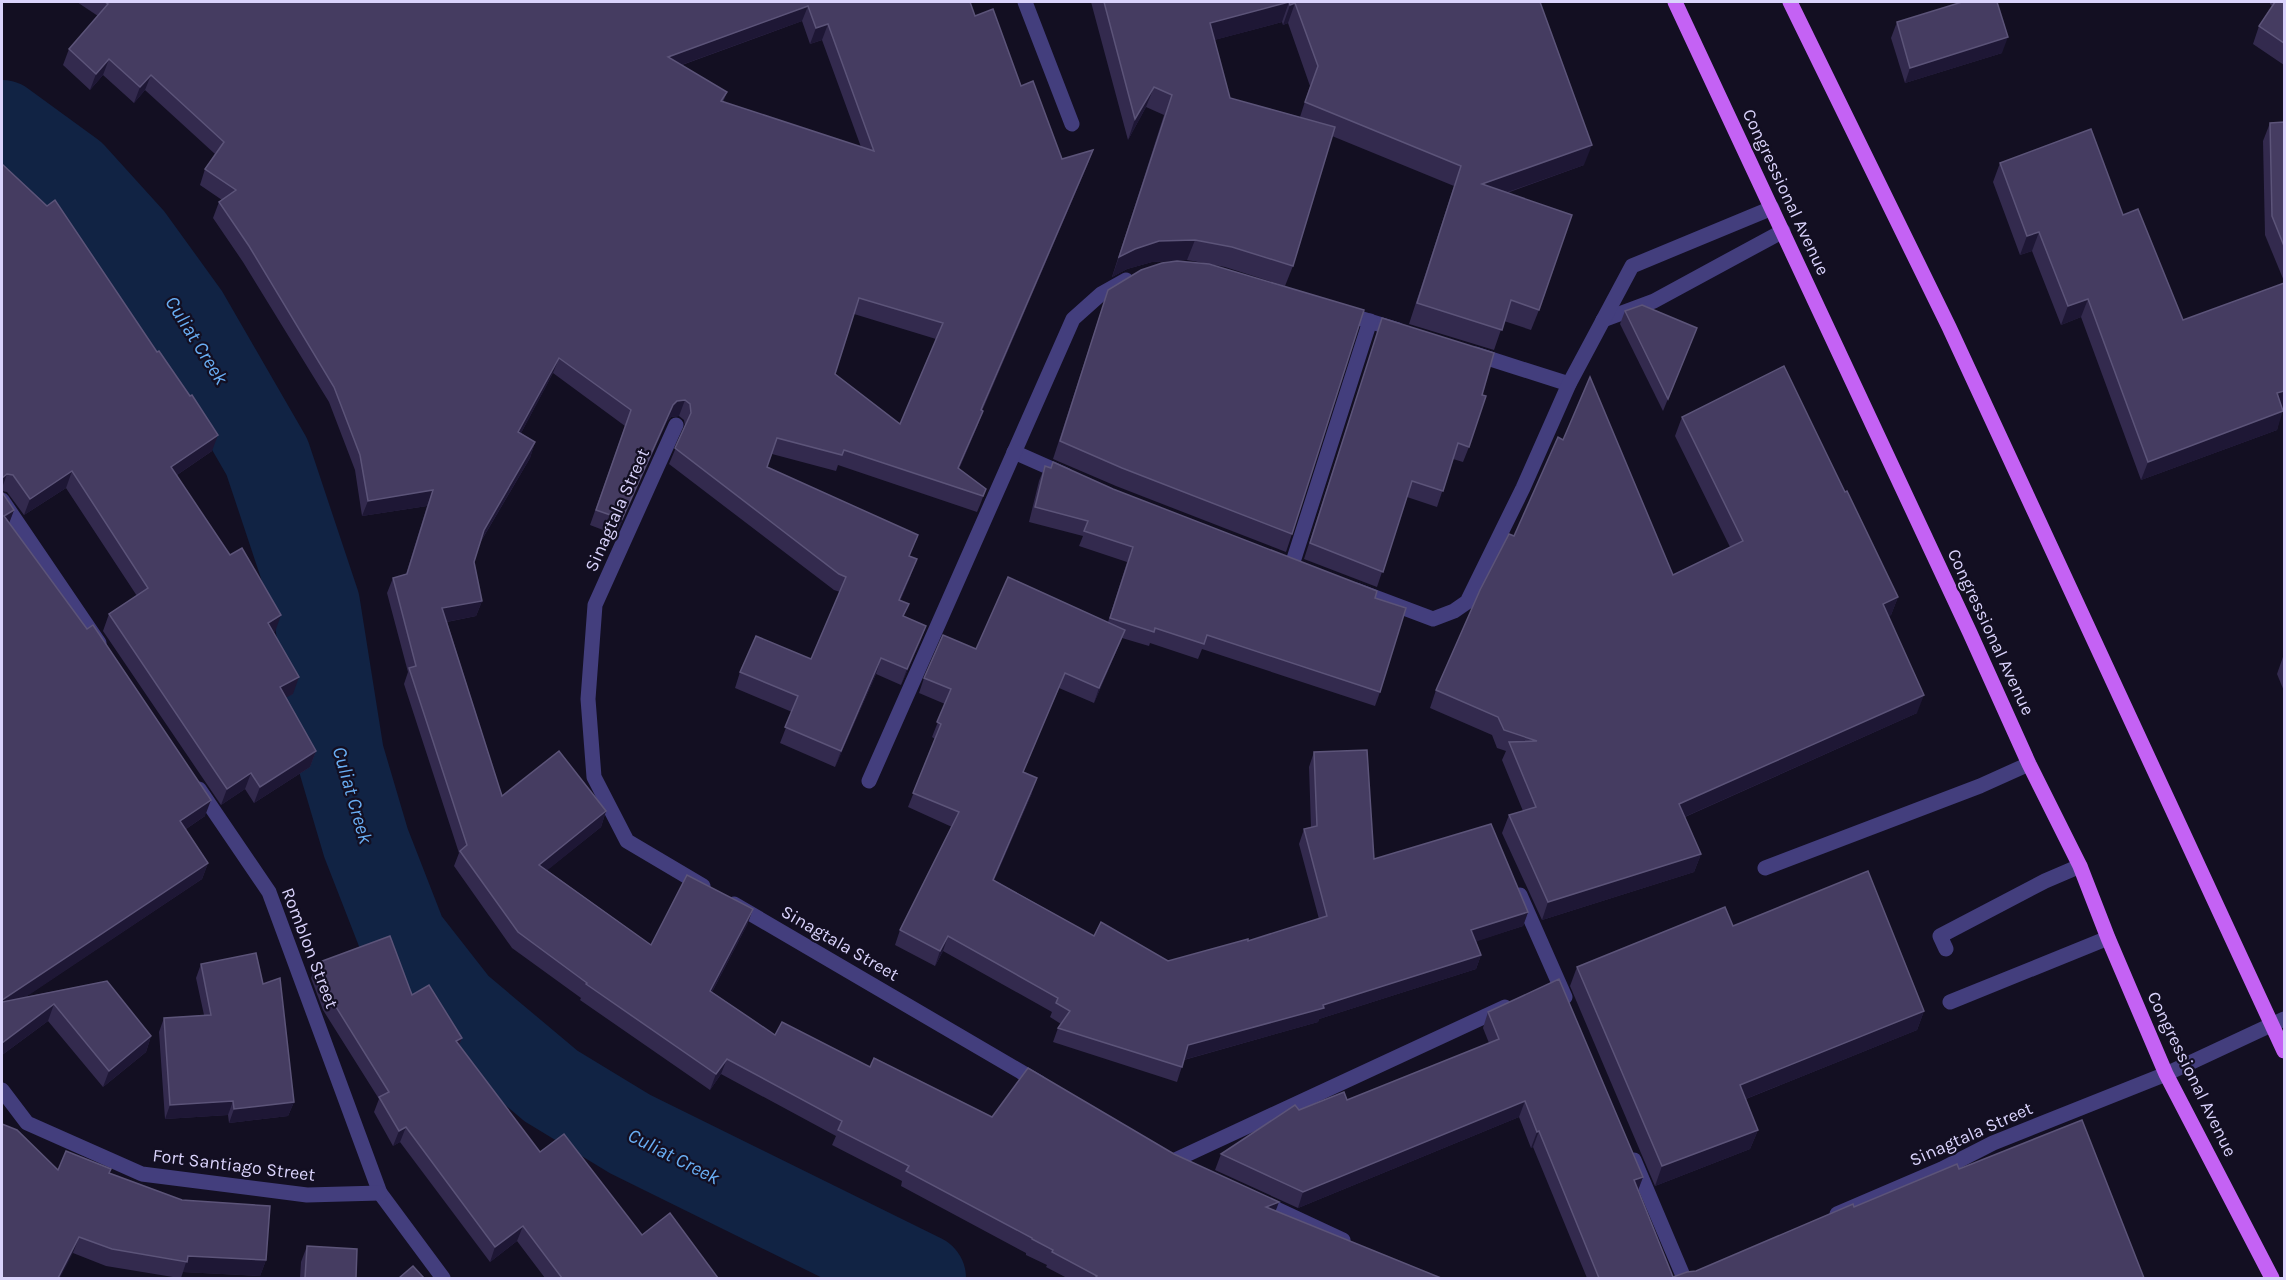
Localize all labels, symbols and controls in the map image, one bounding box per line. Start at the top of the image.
street label: Congressional Avenue [1738,105,1834,279]
water label: Culiat Creek [160,292,233,389]
street label: Sinagtala Street [580,445,654,575]
street label: Congressional Avenue [1943,545,2039,719]
water label: Culiat Creek [328,744,378,847]
street label: Romblon Street [277,884,343,1012]
street label: Sinagtala Street [777,900,903,986]
street label: Congressional Avenue [2142,988,2242,1160]
street label: Sinagtala Street [1906,1097,2036,1171]
water label: Culiat Creek [624,1123,724,1190]
street label: Fort Santiago Street [151,1144,317,1186]

